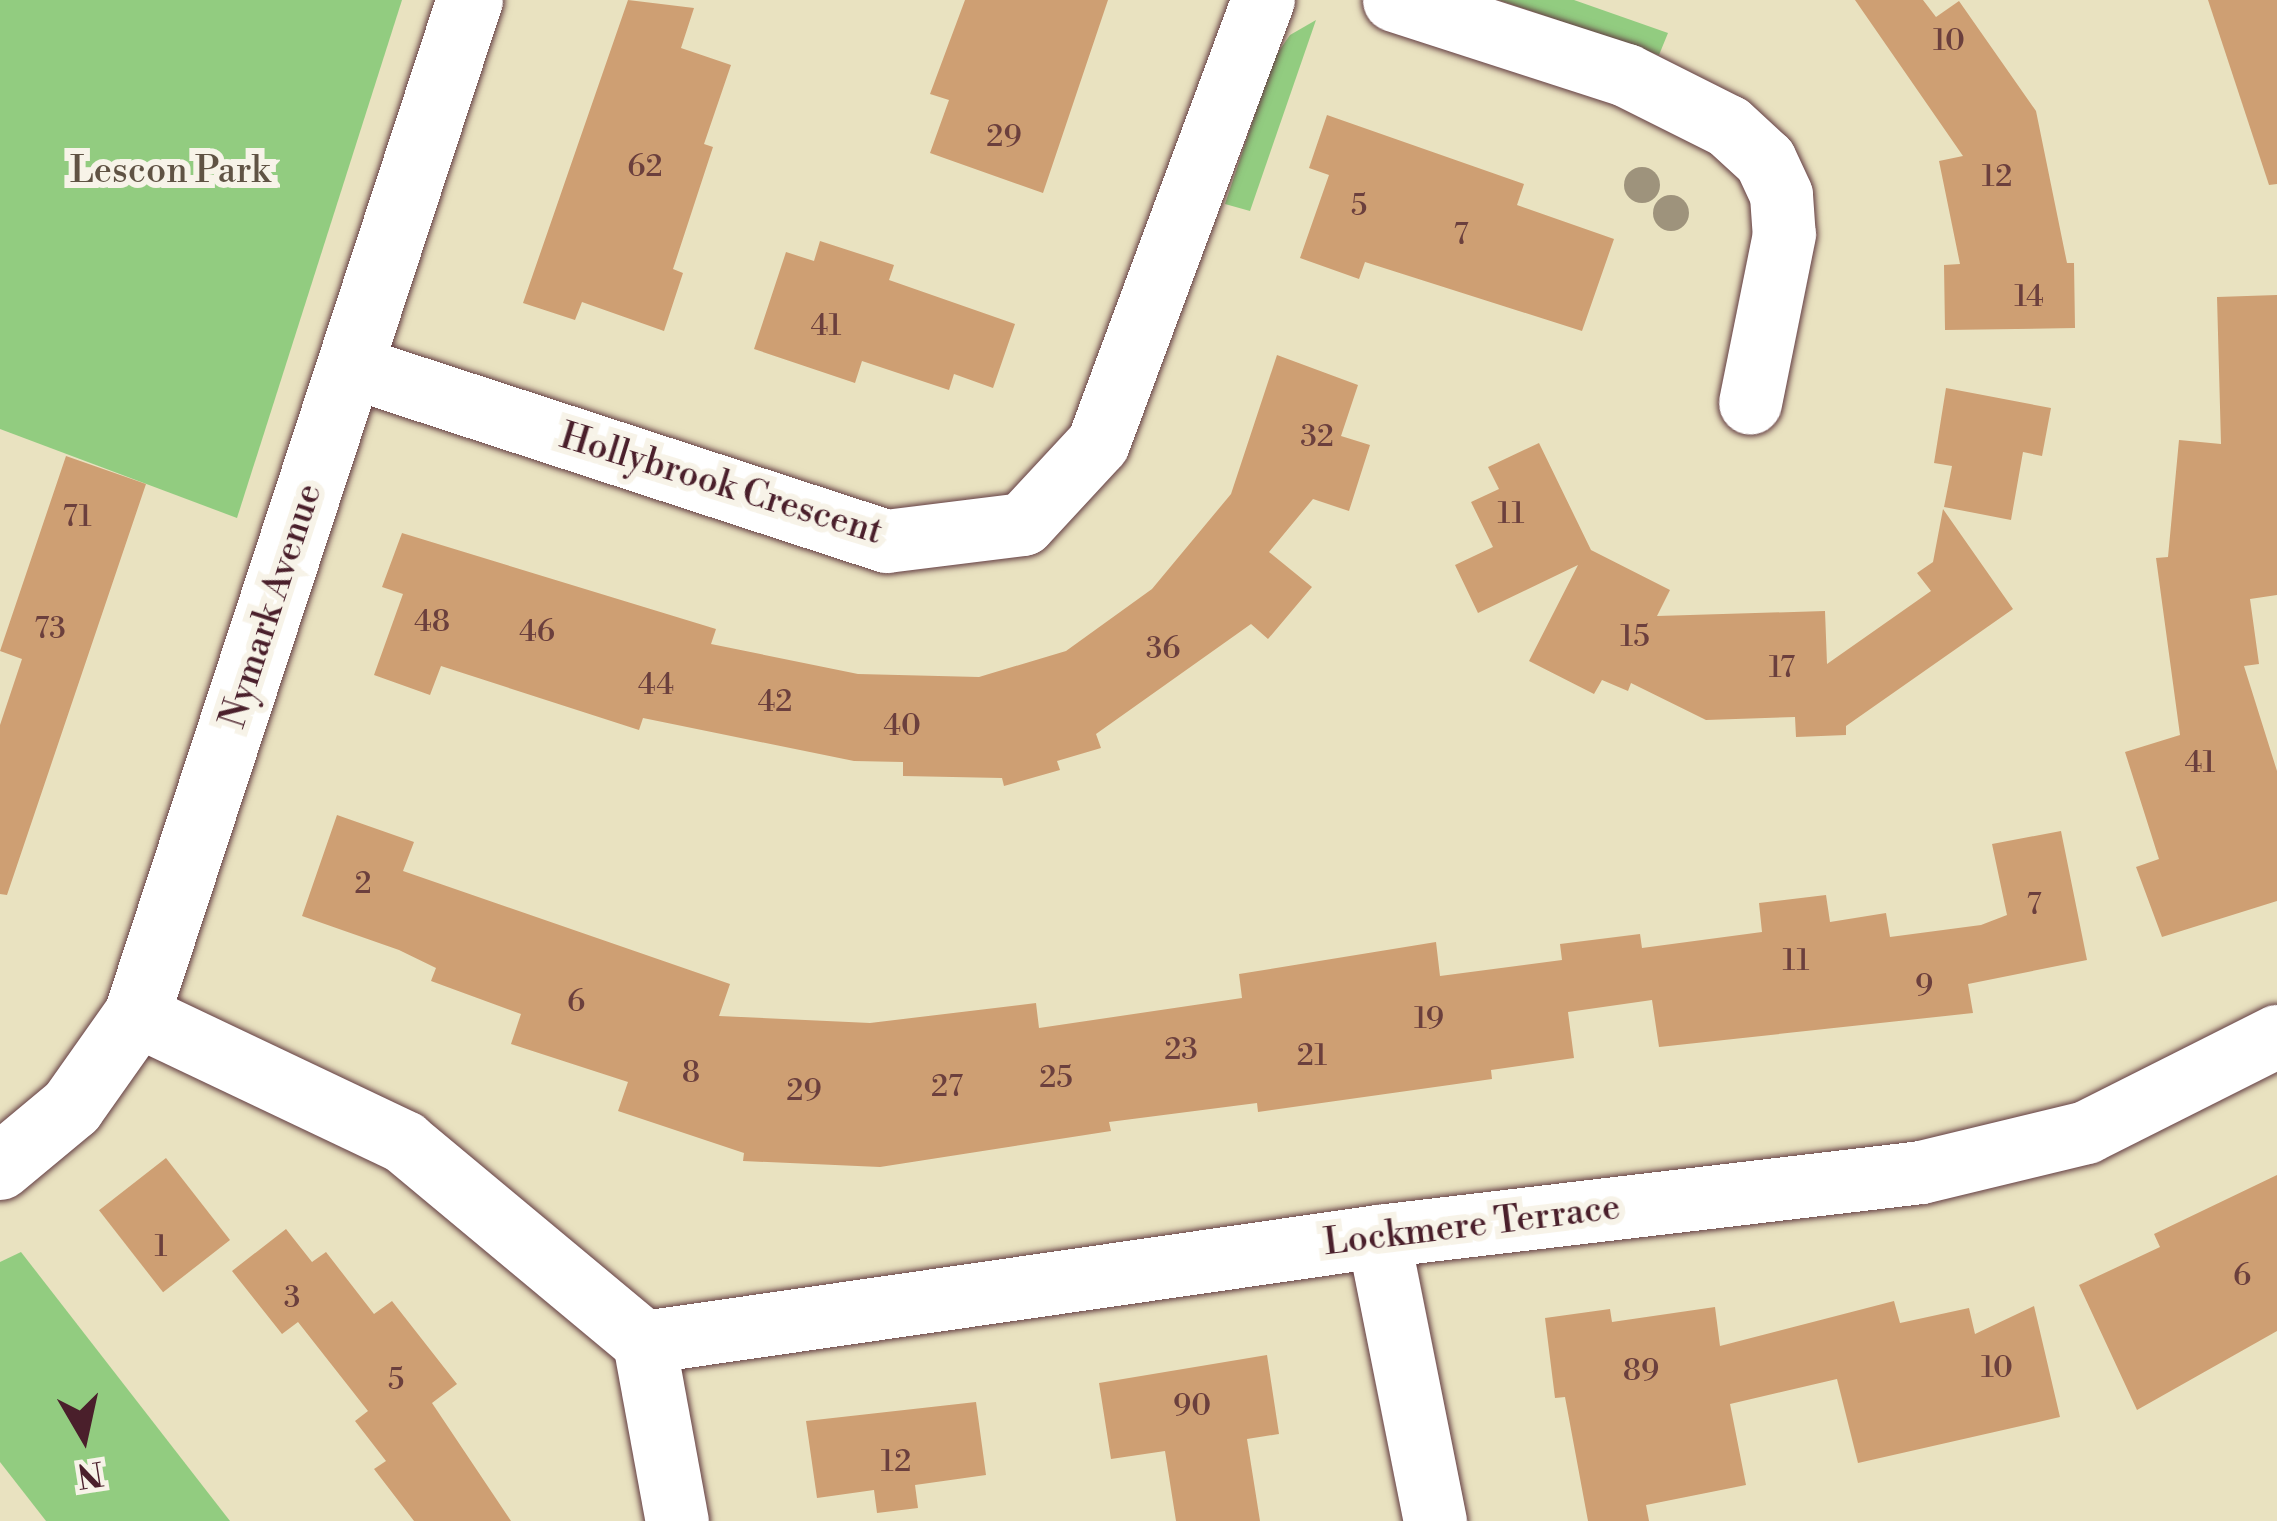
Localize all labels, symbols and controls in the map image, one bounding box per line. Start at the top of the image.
house number: 10 [1933,23,1965,59]
house number: 29 [986,119,1022,155]
house number: 62 [627,149,663,185]
park label: Lescon Park [70,150,270,194]
house number: 12 [1982,159,2012,195]
house number: 5 [1351,188,1367,224]
house number: 7 [1453,217,1469,253]
house number: 14 [2014,279,2044,315]
house number: 41 [811,308,841,344]
street label: Hollybrook Crescent [555,415,887,555]
house number: 32 [1300,419,1334,455]
street label: Nymark Avenue [212,479,332,733]
house number: 11 [1498,496,1524,532]
house number: 71 [62,499,92,535]
house number: 48 [414,604,450,640]
house number: 73 [34,611,66,647]
house number: 46 [519,614,555,650]
house number: 15 [1620,619,1650,655]
house number: 36 [1146,631,1180,667]
house number: 17 [1769,650,1795,686]
house number: 44 [638,667,674,703]
house number: 42 [758,684,792,720]
house number: 40 [883,708,921,744]
house number: 41 [2185,745,2215,781]
house number: 2 [354,866,372,902]
house number: 7 [2026,887,2042,923]
house number: 11 [1783,943,1809,979]
house number: 9 [1915,968,1933,1004]
house number: 6 [567,984,585,1020]
house number: 19 [1414,1001,1444,1037]
house number: 23 [1164,1032,1198,1068]
house number: 21 [1297,1038,1327,1074]
house number: 8 [682,1055,700,1091]
house number: 25 [1039,1060,1073,1096]
house number: 27 [931,1069,963,1105]
house number: 29 [786,1073,822,1109]
street label: Lockmere Terrace [1321,1186,1623,1266]
house number: 1 [155,1229,167,1265]
house number: 6 [2233,1258,2251,1294]
house number: 3 [284,1280,300,1316]
house number: 10 [1981,1350,2013,1386]
house number: 89 [1623,1353,1659,1389]
house number: 5 [388,1362,404,1398]
north arrow [24,1377,144,1497]
house number: 90 [1173,1388,1211,1424]
house number: 12 [881,1444,911,1480]
text: N [74,1451,106,1495]

